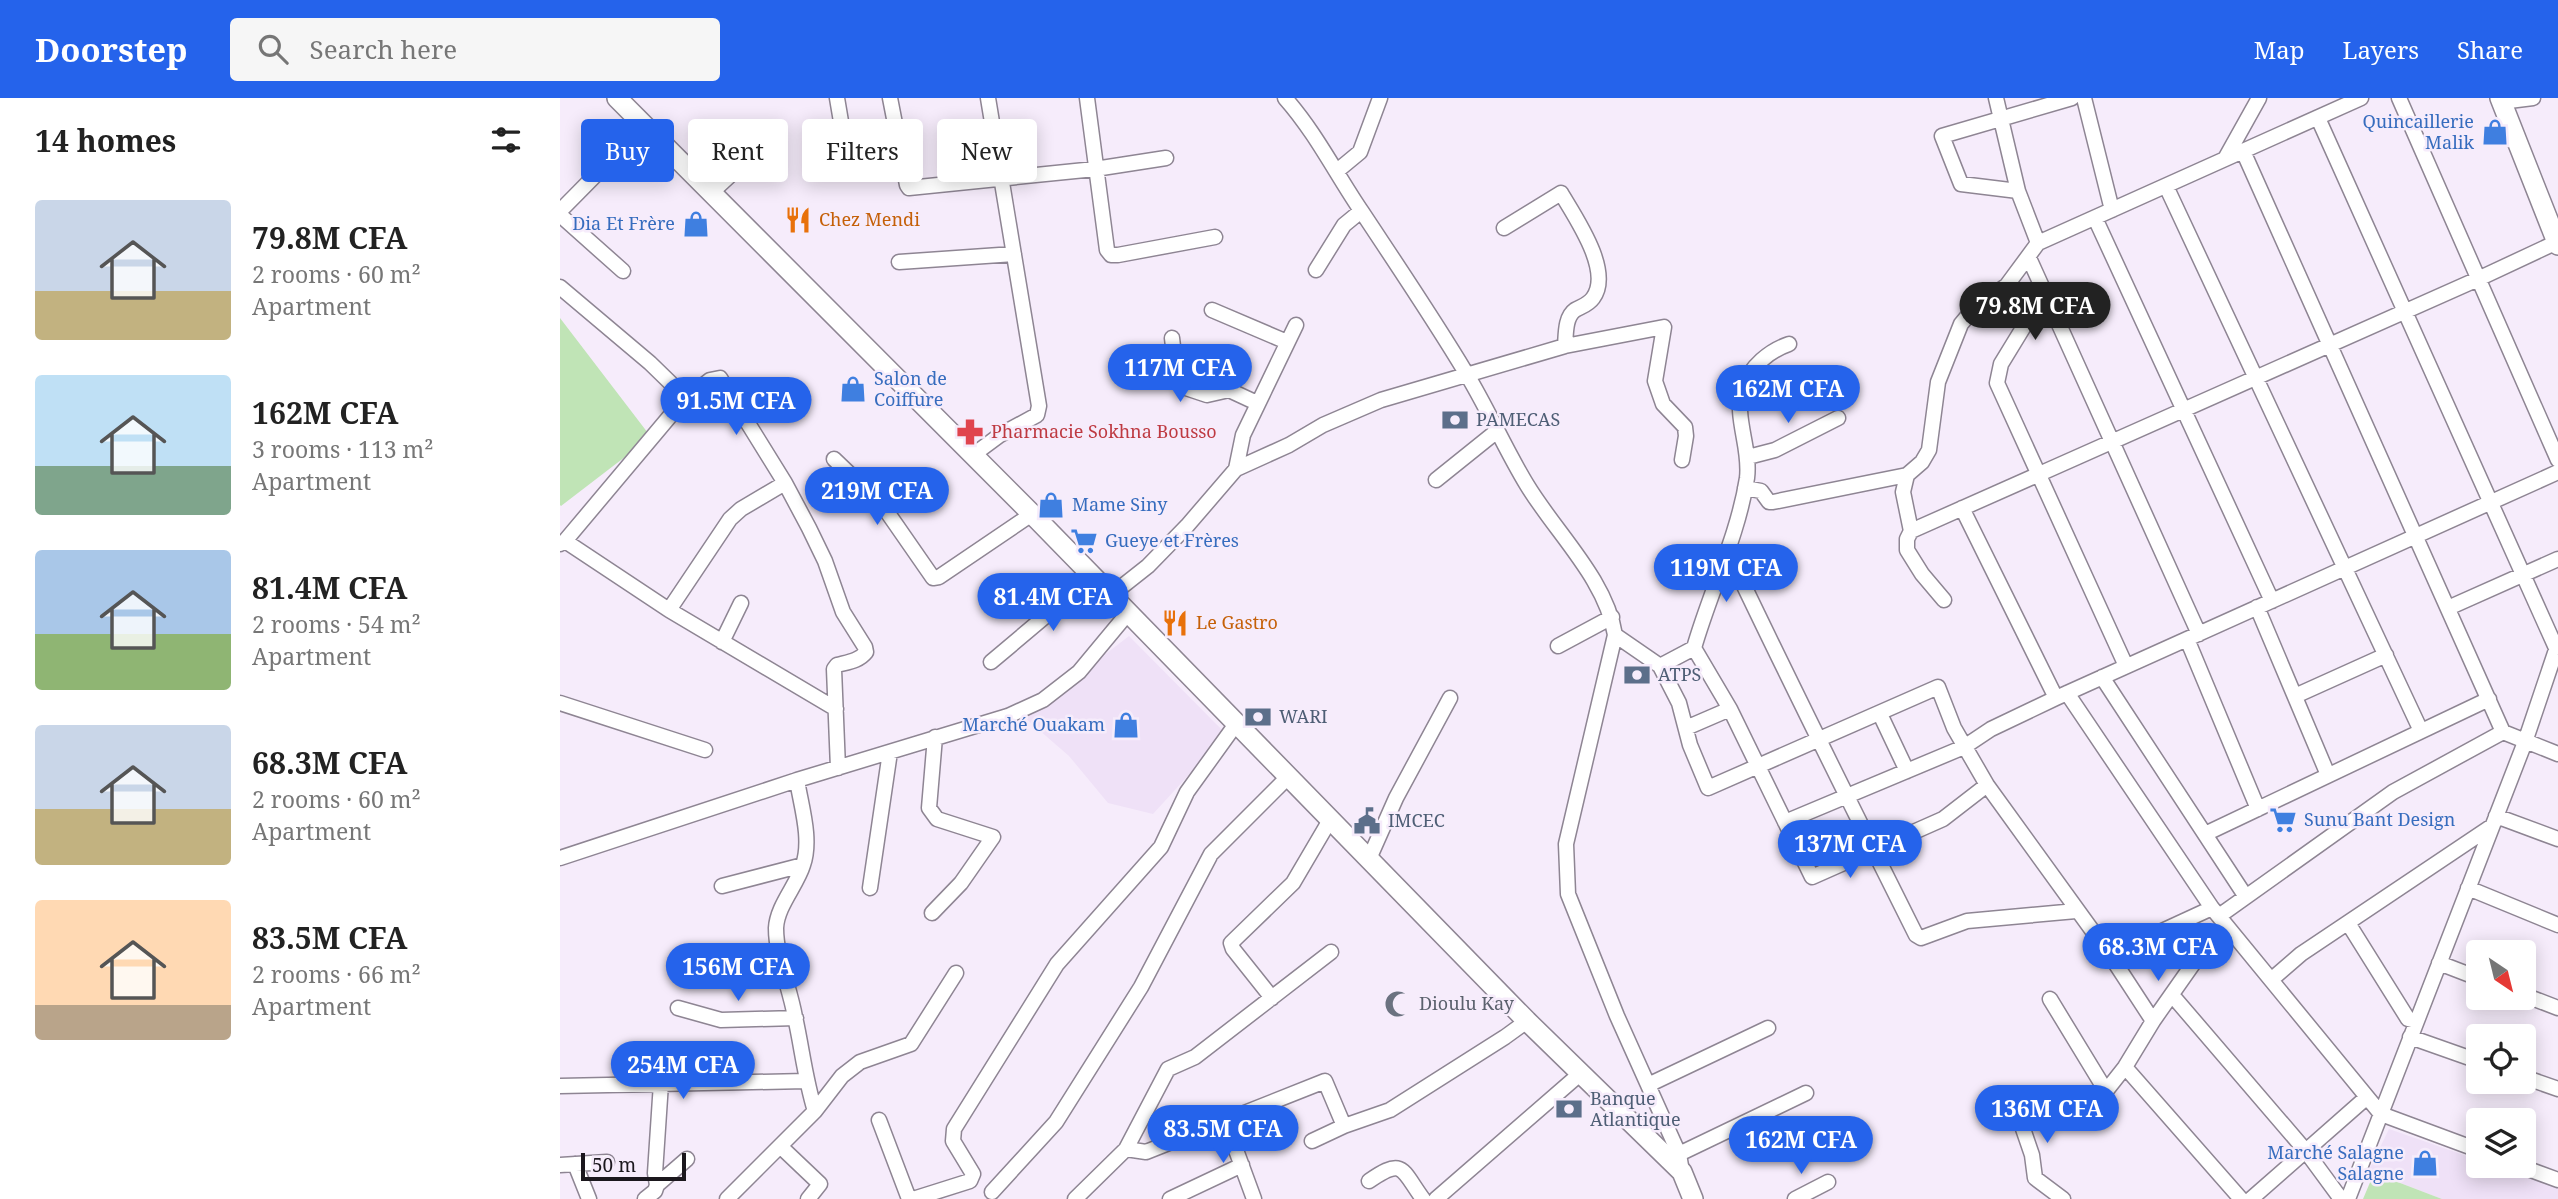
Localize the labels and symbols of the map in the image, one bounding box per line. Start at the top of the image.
place label: Quincaillerie Malik [2362,109,2474,154]
shop icon: Quincaillerie Malik [2480,117,2510,147]
restaurant icon: Chez Mendi [783,205,813,235]
place label: Chez Mendi [819,207,920,231]
shop icon: Dia Et Frère [681,209,711,239]
place label: Dia Et Frère [572,211,675,235]
pin: 79.8M CFA [1955,282,2115,342]
pin: 117M CFA [1108,344,1252,404]
place label: Salon de Coiffure [874,366,947,411]
pin: 162M CFA [1716,366,1860,425]
shop icon: Salon de Coiffure [838,374,868,404]
pin: 91.5M CFA [656,378,816,437]
bank icon: PAMECAS [1440,405,1470,435]
place label: PAMECAS [1476,407,1560,431]
pharmacy icon: Pharmacie Sokhna Bousso [955,417,985,447]
place label: Pharmacie Sokhna Bousso [991,419,1217,443]
pin: 219M CFA [805,468,949,527]
shop icon: Mame Siny [1036,490,1066,520]
place label: Mame Siny [1072,492,1168,516]
supermarket icon: Gueye et Frères [1069,526,1099,556]
place label: Gueye et Frères [1105,528,1239,552]
pin: 119M CFA [1654,545,1798,604]
pin: 81.4M CFA [973,574,1133,633]
restaurant icon: Le Gastro [1160,608,1190,638]
place label: Le Gastro [1196,610,1278,634]
bank icon: ATPS [1622,660,1652,690]
place label: ATPS [1658,662,1701,686]
bank icon: WARI [1243,702,1273,732]
place label: WARI [1279,704,1328,728]
shop icon: Marché Ouakam [1111,710,1141,740]
place label: Marché Ouakam [962,712,1105,736]
supermarket icon: Sunu Bant Design [2268,805,2298,835]
public building icon: IMCEC [1352,806,1382,836]
place label: Sunu Bant Design [2304,807,2456,831]
place label: IMCEC [1388,808,1445,832]
pin: 137M CFA [1778,820,1922,880]
pin: 68.3M CFA [2078,924,2238,983]
north arrow [2466,940,2536,1010]
pin: 156M CFA [666,944,810,1003]
mosque icon: Dioulu Kay [1383,989,1413,1019]
place label: Dioulu Kay [1419,991,1515,1015]
pin: 254M CFA [611,1042,755,1101]
place label: Banque Atlantique [1590,1086,1681,1131]
pin: 136M CFA [1975,1086,2119,1145]
bank icon: Banque Atlantique [1554,1094,1584,1124]
pin: 83.5M CFA [1143,1105,1303,1165]
pin: 162M CFA [1729,1116,1873,1176]
place label: Marché Salagne Salagne [2267,1140,2404,1185]
shop icon: Marché Salagne Salagne [2410,1148,2440,1178]
scale bar [581,1150,686,1182]

